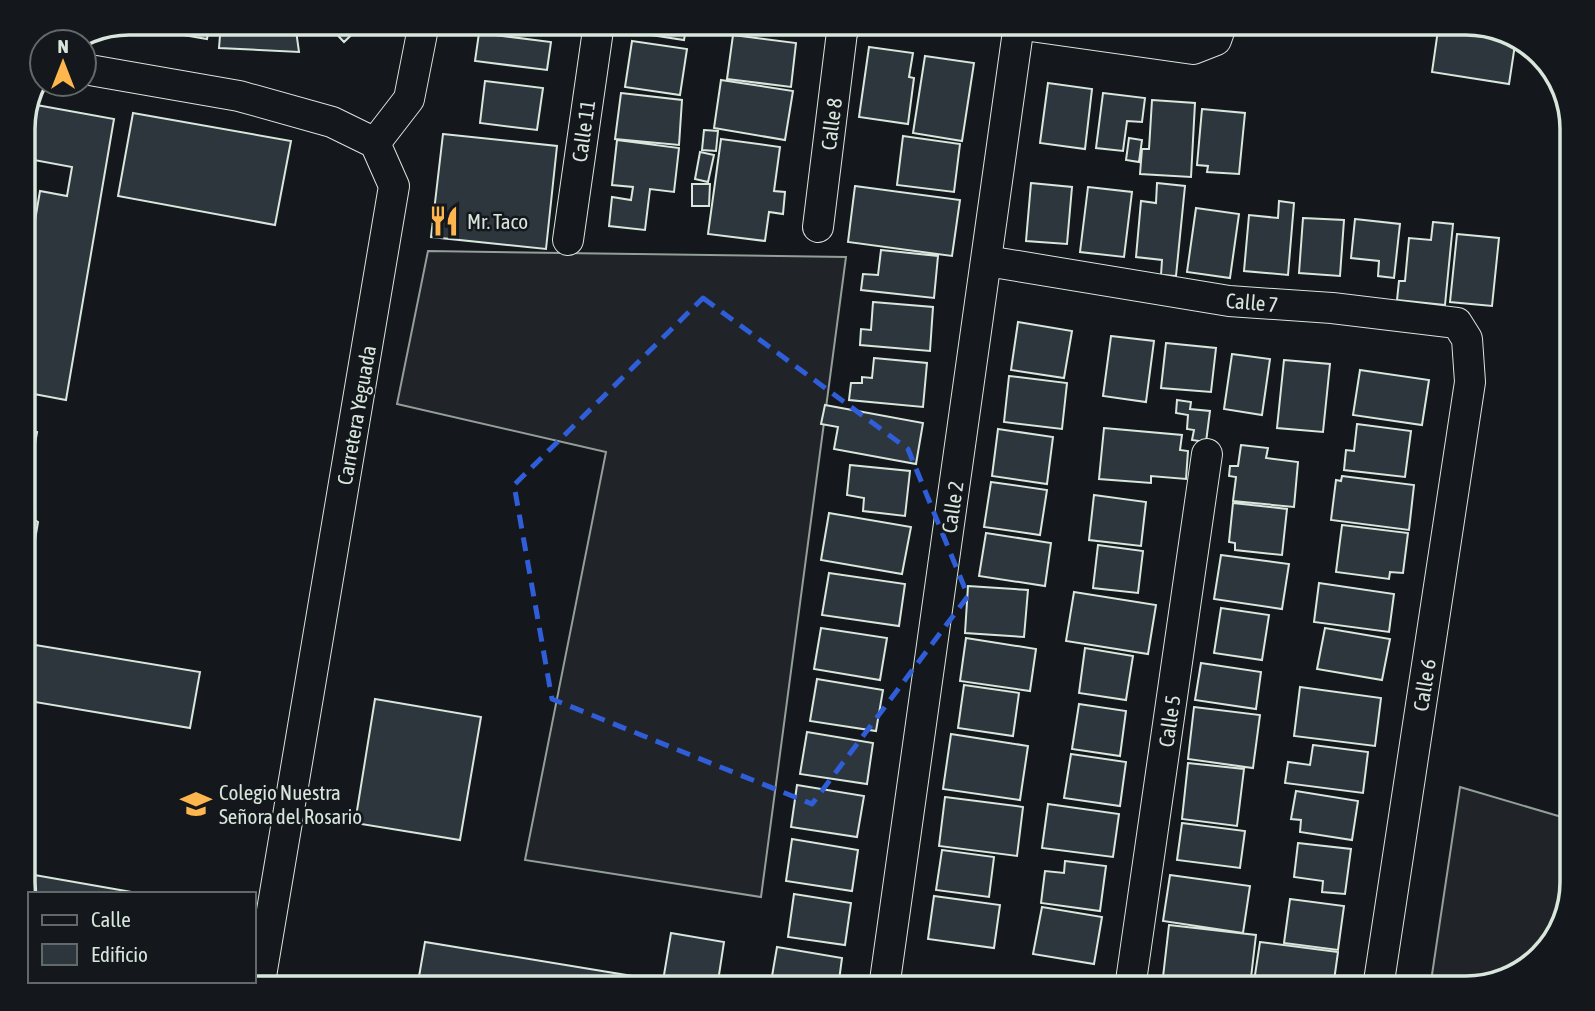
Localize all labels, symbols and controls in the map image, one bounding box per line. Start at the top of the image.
north arrow [28,28,98,98]
text: N [57,35,69,57]
street label: Calle 8 [816,96,846,151]
street label: Calle 11 [567,98,599,164]
restaurant icon: Mr. Taco [427,204,461,238]
place label: Mr. Taco [467,209,528,233]
street label: Calle 7 [1225,288,1279,316]
street label: Carretera Yeguada [332,343,380,487]
street label: Calle 2 [936,479,968,535]
street label: Calle 6 [1408,657,1440,713]
street label: Calle 5 [1153,693,1185,749]
place label: Colegio Nuestra Señora del Rosario [219,780,362,828]
school or university icon: Colegio Nuestra Señora del Rosario [179,787,213,821]
legend [28,892,256,983]
text: Calle [91,907,131,931]
text: Edificio [91,942,148,966]

